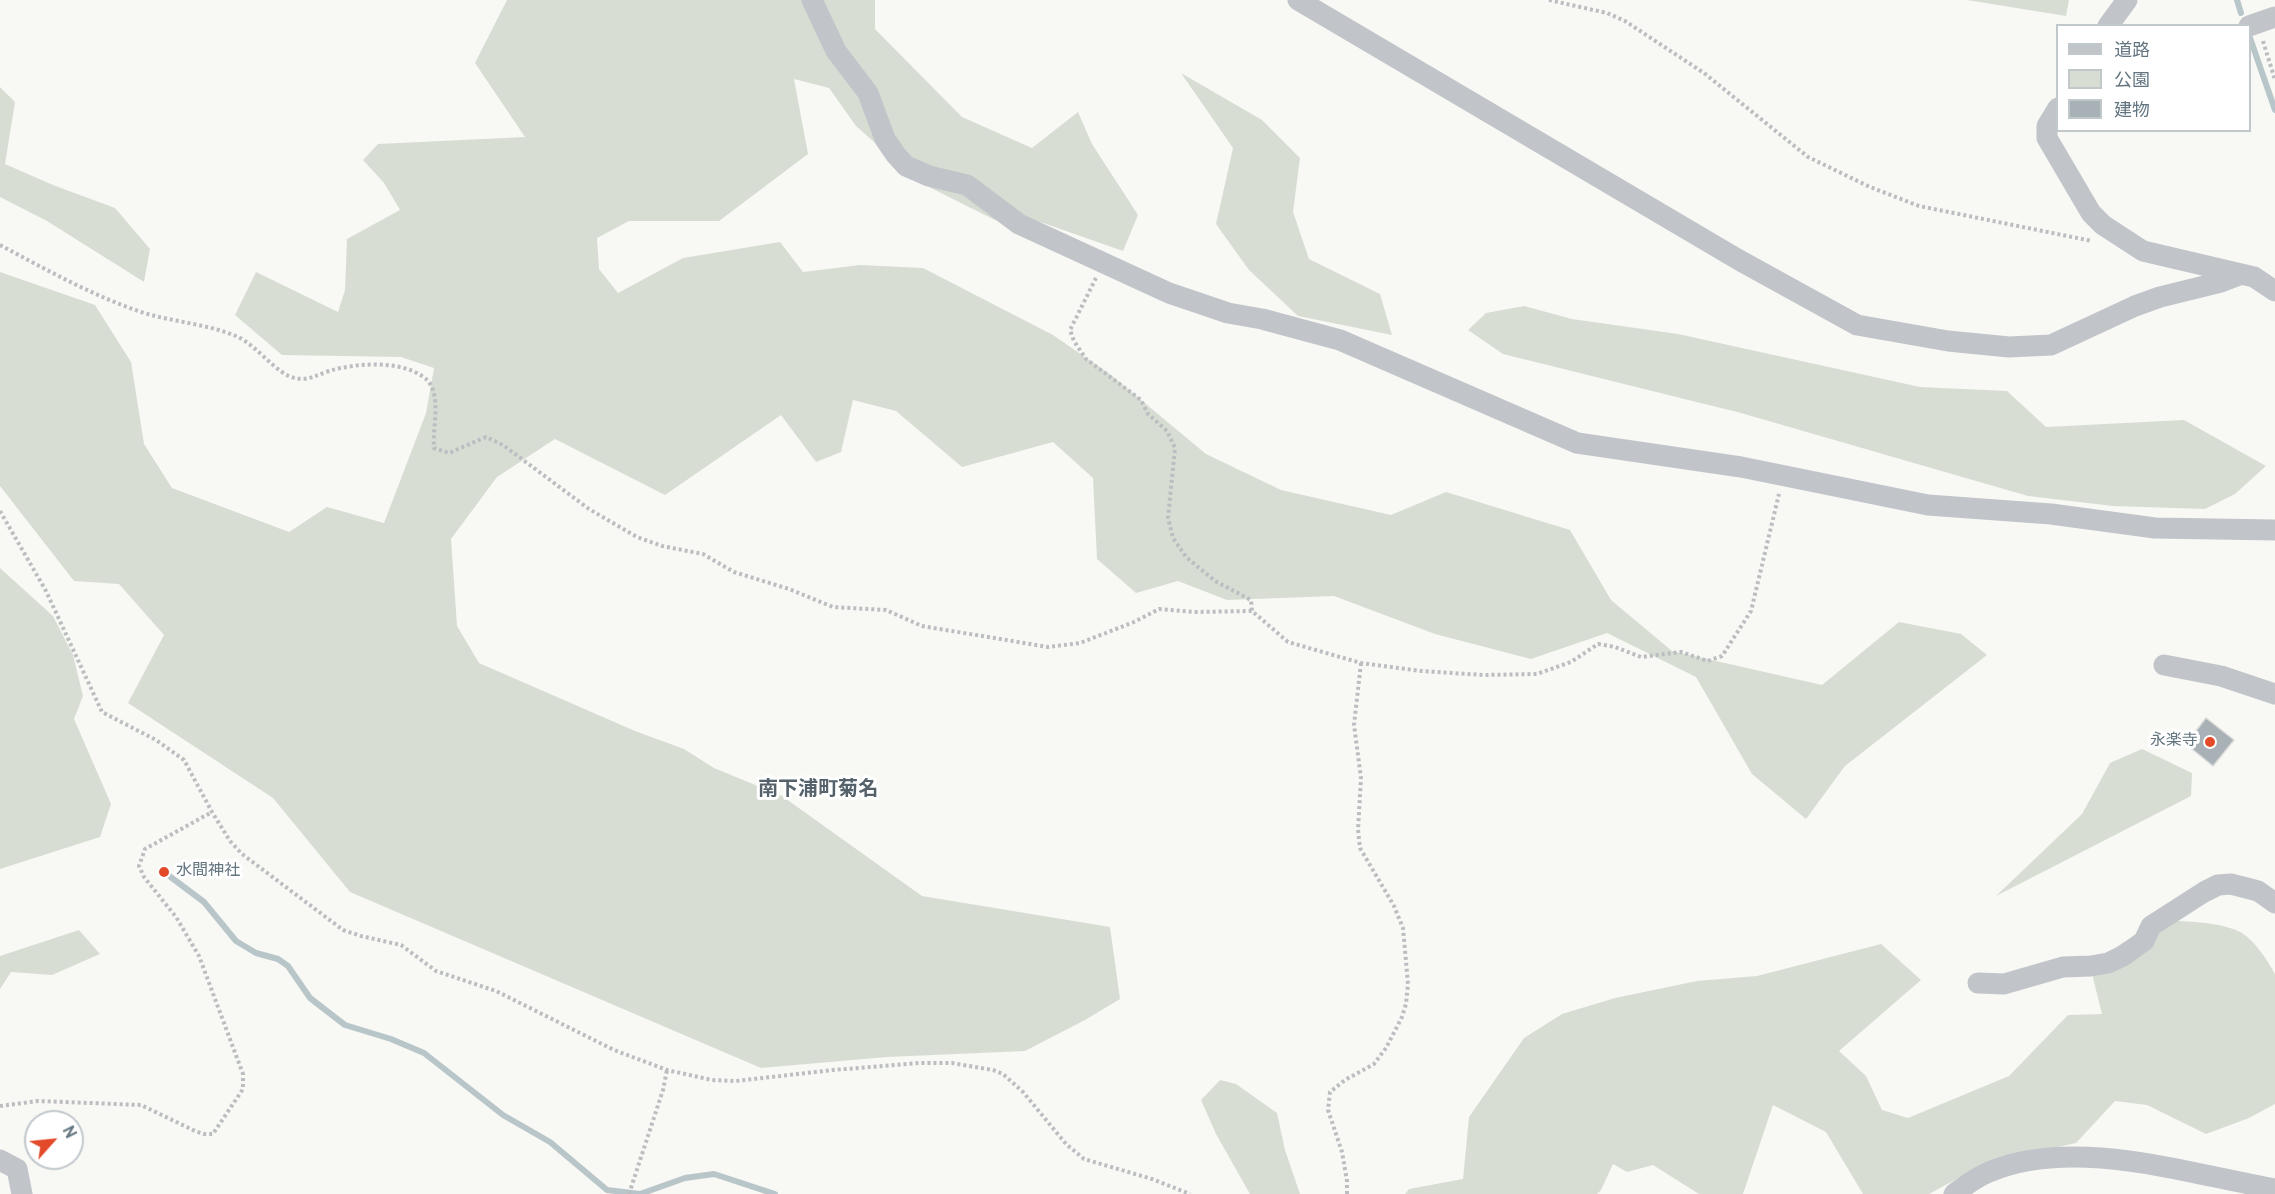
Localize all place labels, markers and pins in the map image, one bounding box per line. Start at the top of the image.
place label: 永楽寺 [2150,732,2198,752]
marker: 永楽寺 [2203,735,2217,749]
place label: 水間神社 [176,862,240,882]
marker: 水間神社 [157,865,171,879]

